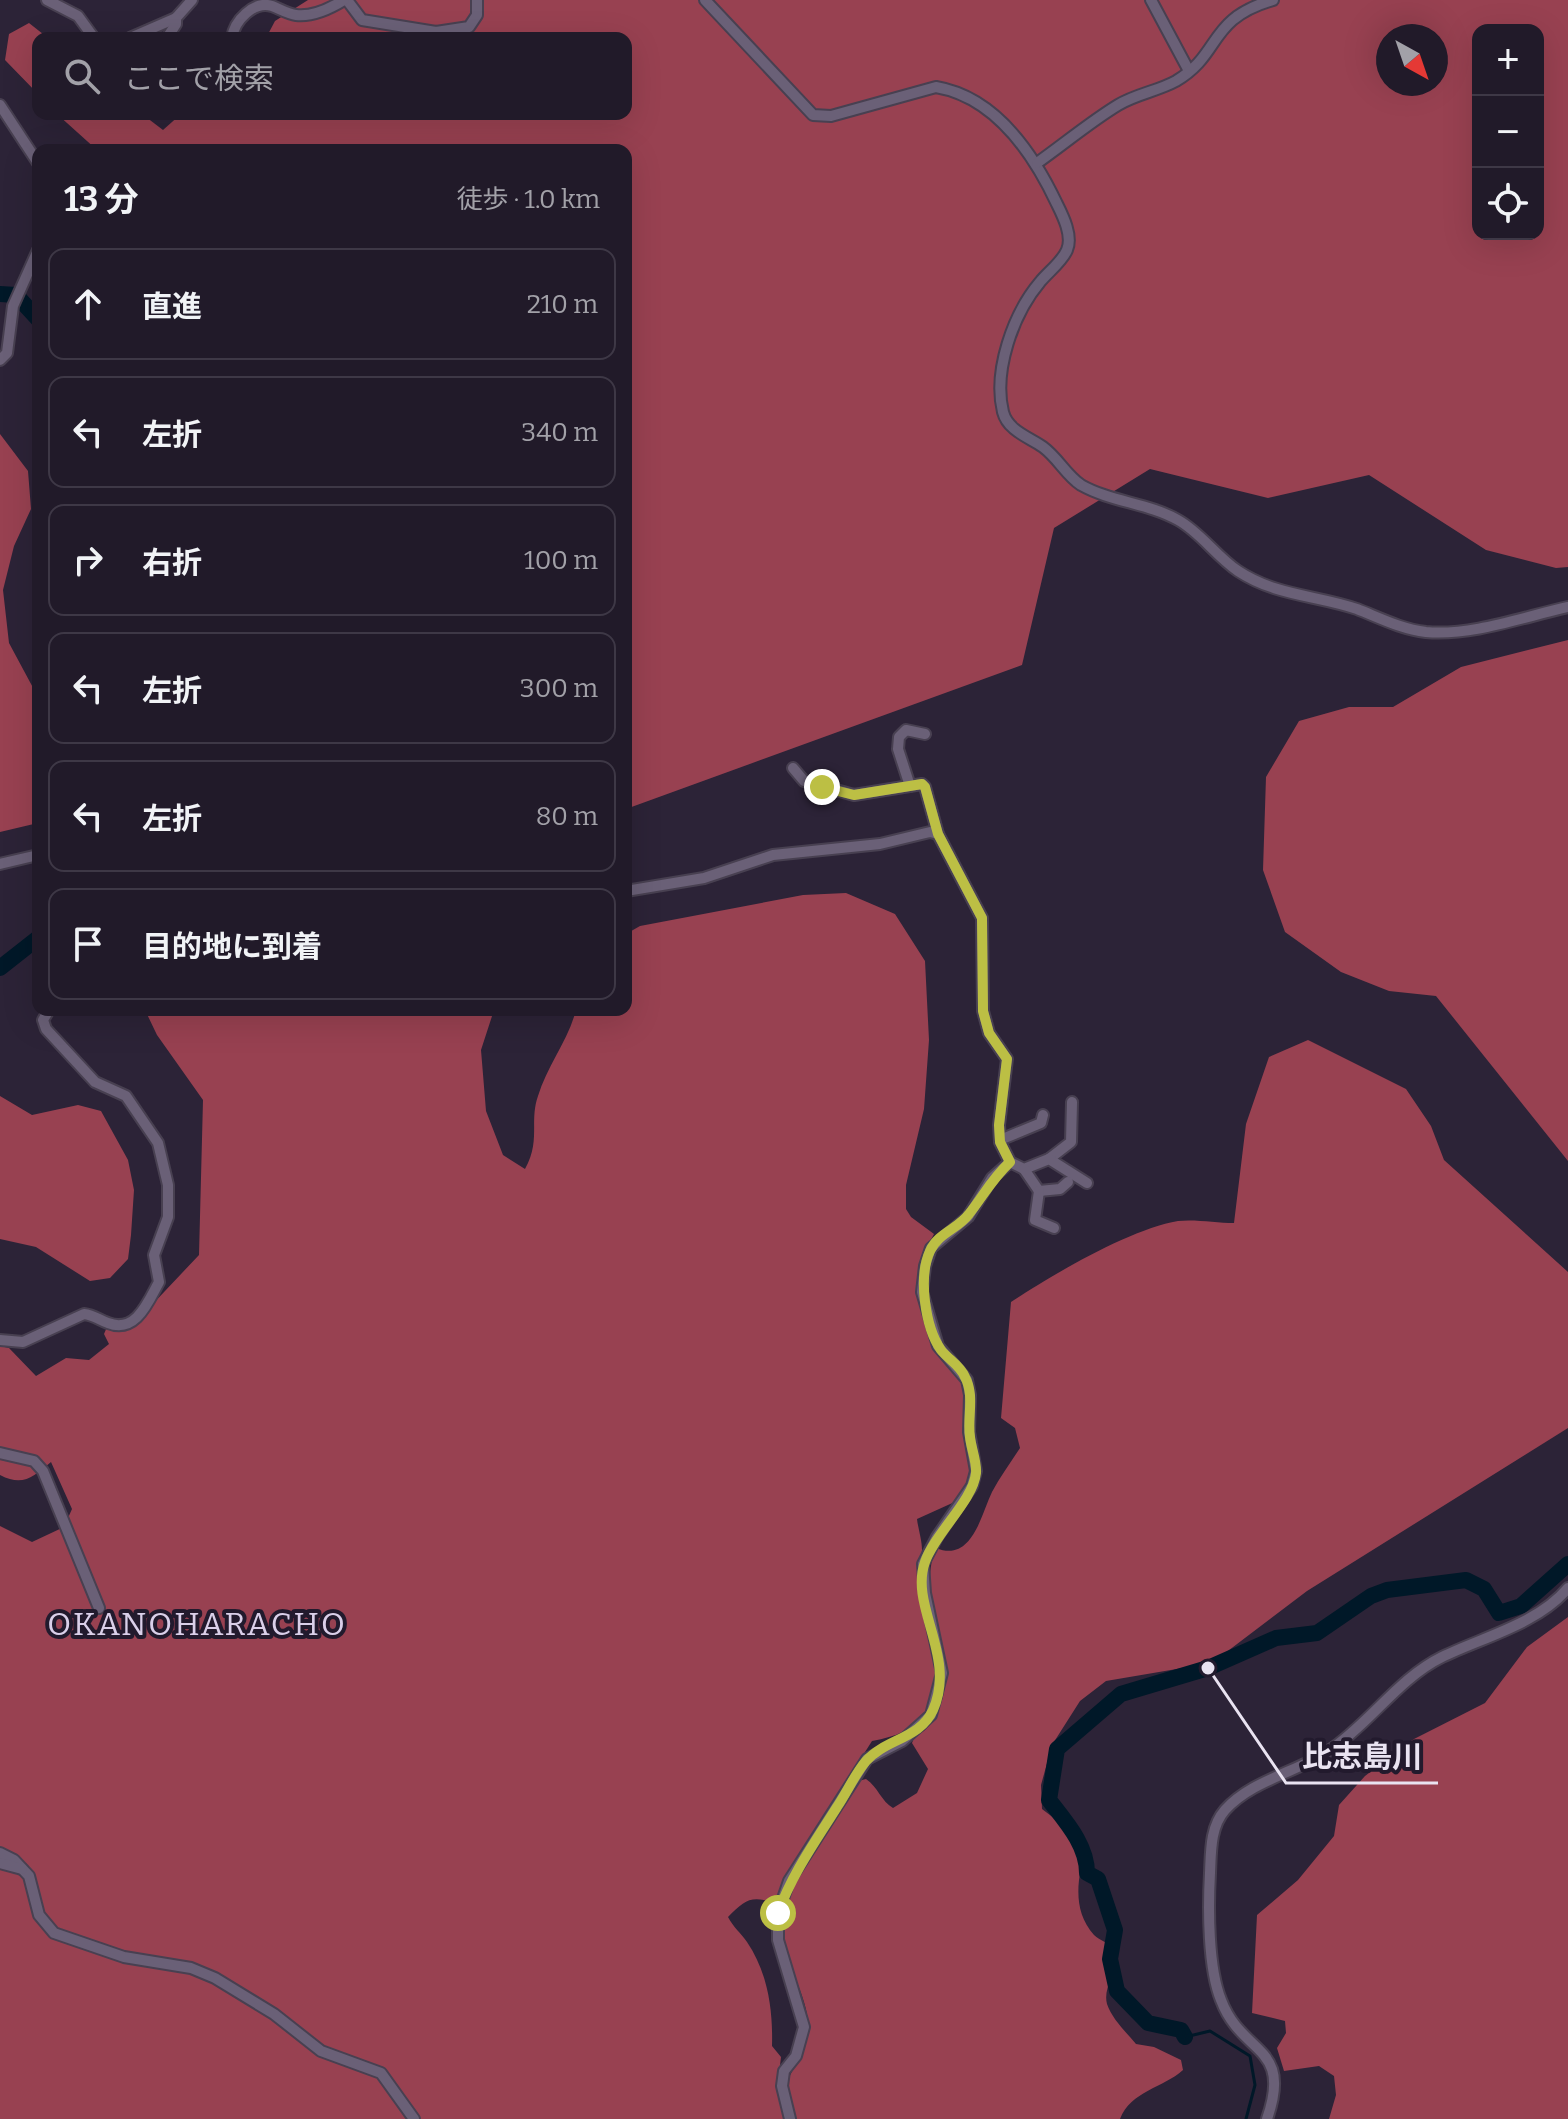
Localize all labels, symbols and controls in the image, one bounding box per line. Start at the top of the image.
north arrow [1376,24,1448,96]
map controls [1472,24,1544,240]
button: + [1472,24,1544,96]
search box [32,32,632,120]
icon: search [60,54,104,98]
text: ここで検索 [124,61,274,97]
button: − [1472,96,1544,168]
button: locate [1472,168,1544,240]
text: 13 分 [64,179,138,220]
text: 徒歩 · 1.0 km [456,184,600,215]
icon: ahead [66,282,110,326]
text: 直進 [142,289,202,325]
text: 210 m [527,289,598,320]
icon: left [66,410,110,454]
text: 左折 [142,417,202,453]
text: 340 m [521,417,598,448]
icon: right [66,538,110,582]
text: 右折 [142,545,202,581]
text: 100 m [524,545,598,576]
icon: left [66,666,110,710]
text: 左折 [142,673,202,709]
text: 300 m [520,673,598,704]
route end [804,769,840,805]
icon: left [66,794,110,838]
text: 左折 [142,801,202,837]
text: 80 m [536,801,598,832]
icon: arrive [66,922,110,966]
text: 目的地に到着 [142,929,322,965]
district label: OKANOHARACHO [47,1605,347,1643]
callout: 比志島川 [1286,1729,1438,1783]
text: 比志島川 [1302,1739,1422,1775]
route start [760,1895,796,1931]

